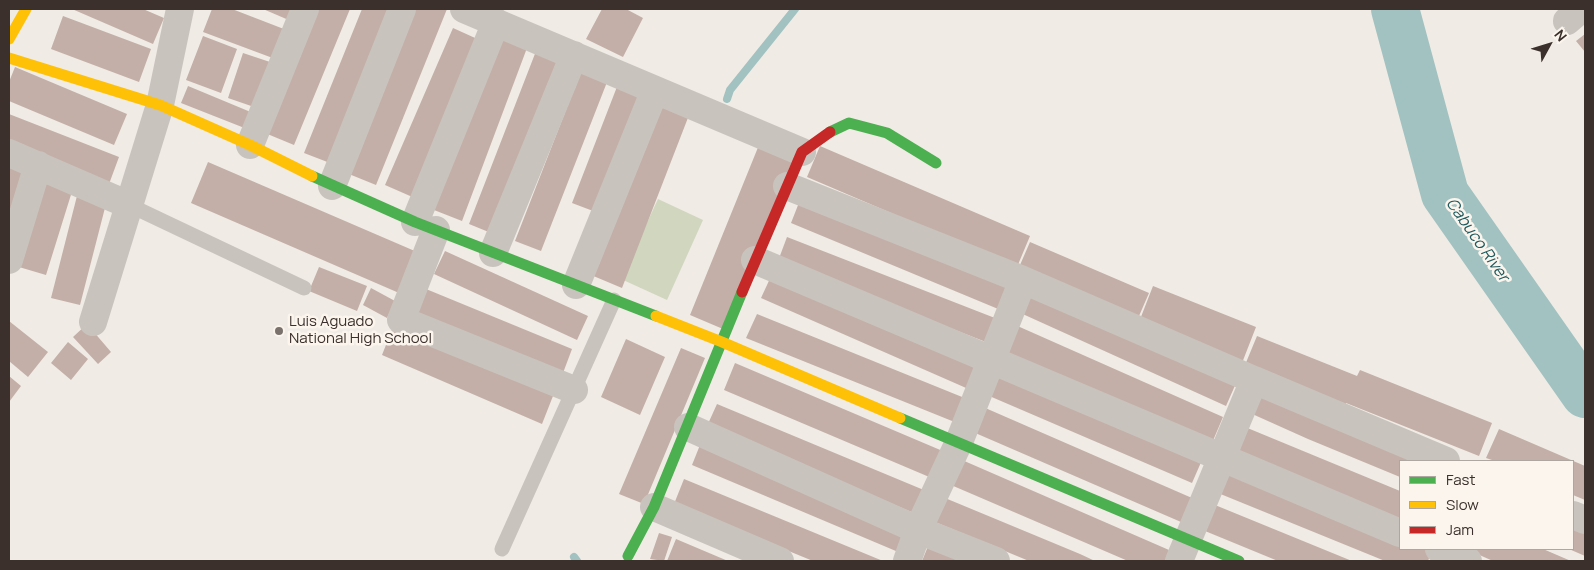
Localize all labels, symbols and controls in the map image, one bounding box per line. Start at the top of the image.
north arrow [1524,20,1574,70]
text: N [1550,25,1572,45]
water label: Cabuco River [1441,195,1513,285]
place label: Luis Aguado National High School [289,313,432,348]
marker: Luis Aguado National High School [273,325,285,337]
legend [1399,460,1574,550]
text: Fast [1446,469,1475,490]
text: Slow [1446,494,1479,515]
text: Jam [1446,519,1474,540]

